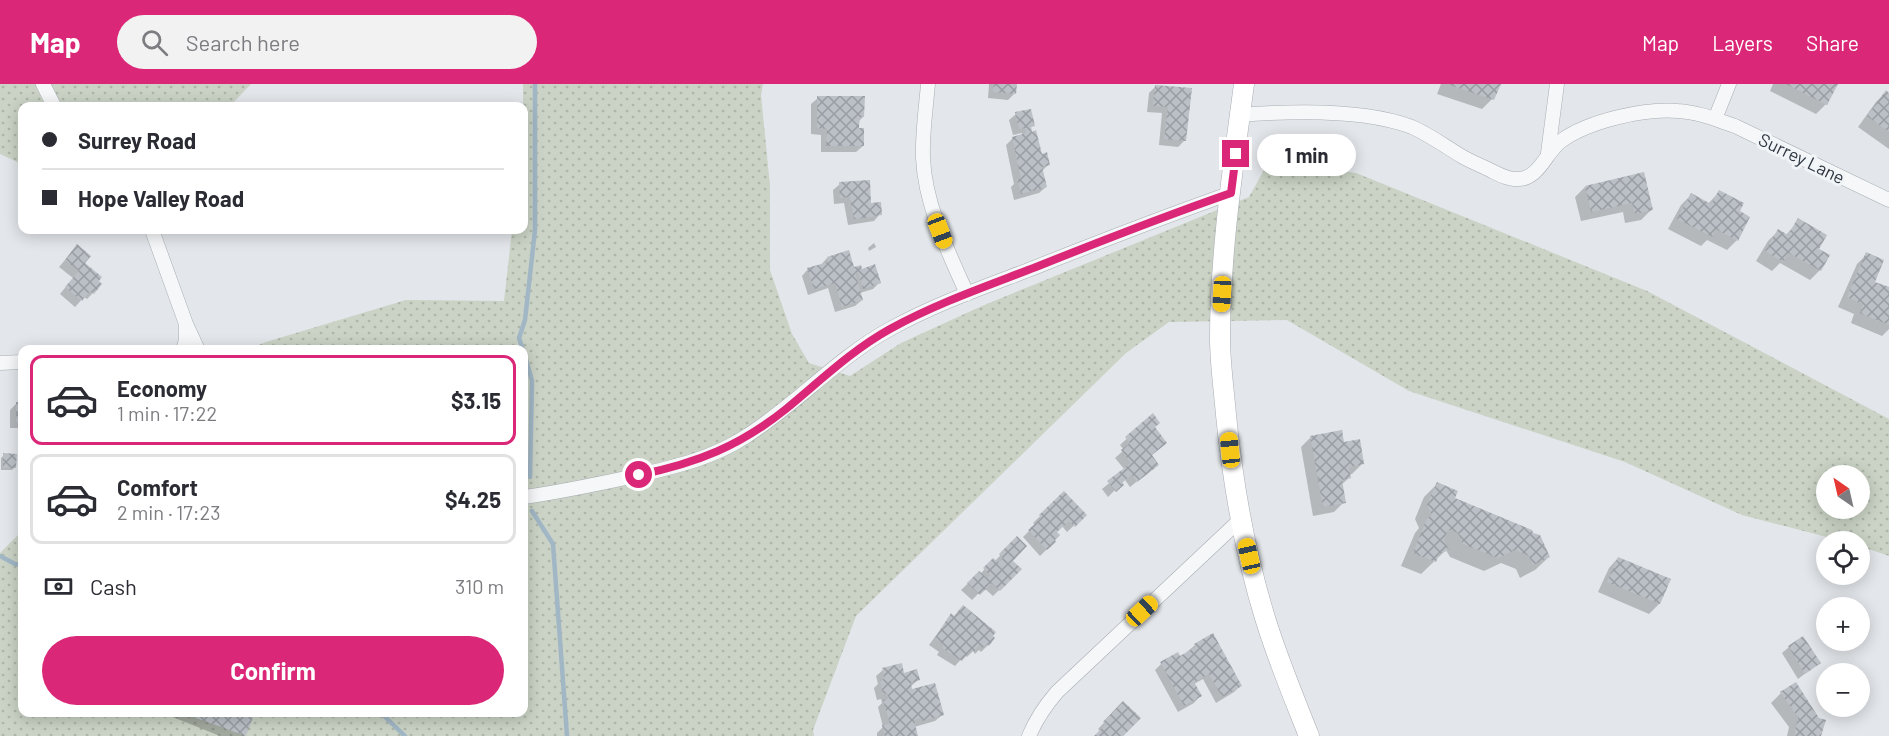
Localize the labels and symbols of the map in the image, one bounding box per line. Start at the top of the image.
street label: Surrey Lane [1755,128,1849,188]
callout: 1 min [1257,133,1356,175]
route end [1222,140,1249,167]
car [925,211,955,251]
car [1212,276,1232,312]
car [1219,431,1241,469]
route start [625,461,652,488]
north arrow [1816,465,1870,519]
car [1236,536,1262,576]
car [1123,592,1161,630]

